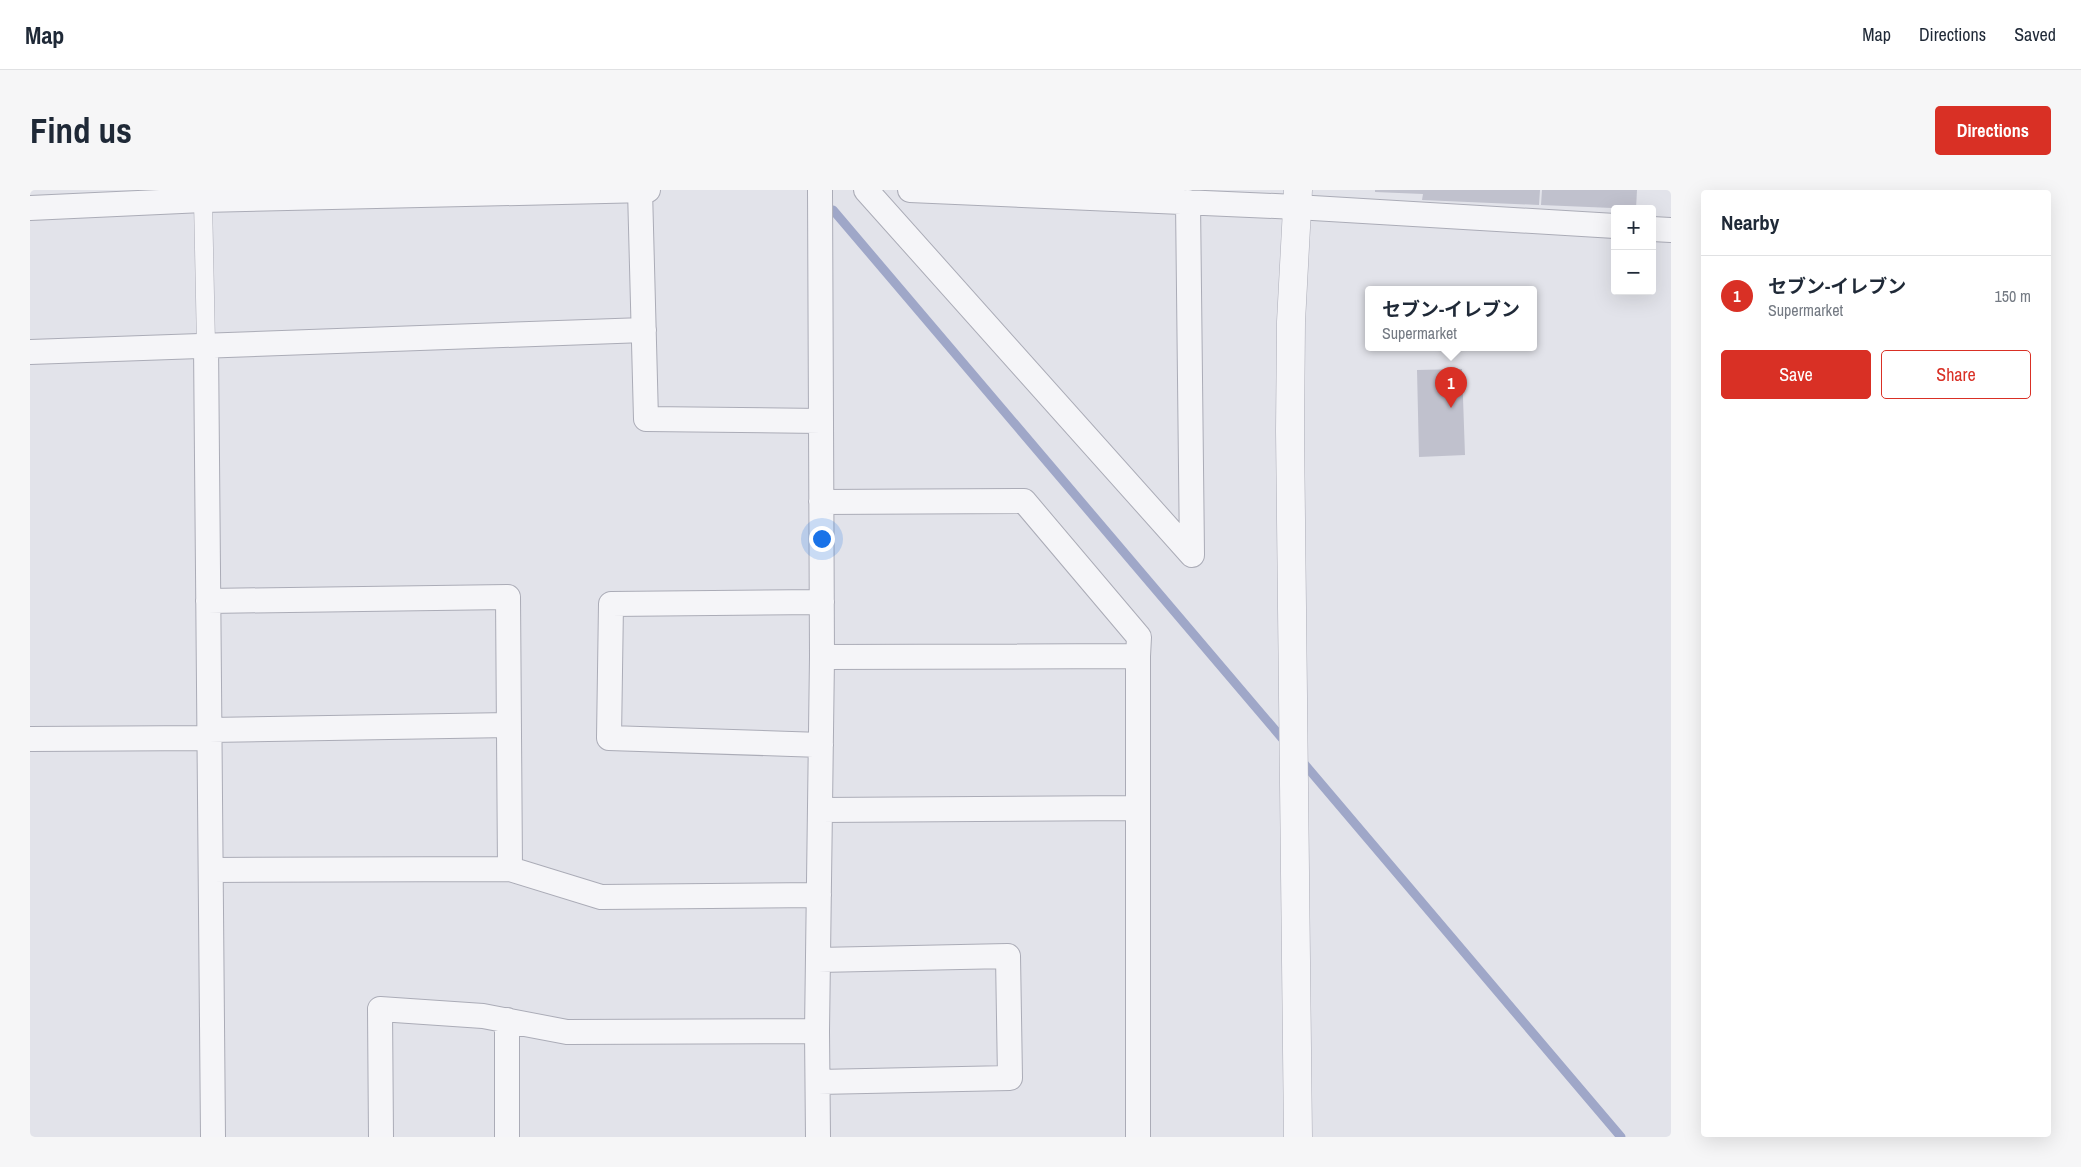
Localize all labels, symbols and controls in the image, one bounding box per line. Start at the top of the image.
text: Map [25,19,64,51]
text: Map [1862,22,1891,47]
text: Directions [1919,22,1986,47]
text: Saved [2014,22,2056,47]
button: Directions [1935,106,2051,155]
text: Find us [30,107,132,154]
map controls [1611,205,1656,295]
button: + [1611,205,1656,250]
text: Nearby [1721,208,1779,237]
button: − [1611,250,1656,295]
text: セブン-イレブン [1768,273,1906,299]
text: 1 [1733,285,1741,307]
text: 150 m [1995,285,2031,307]
popup [1365,286,1537,351]
text: セブン-イレブン [1382,296,1520,322]
text: Supermarket [1768,299,1843,321]
text: Supermarket [1382,322,1457,344]
button: Save [1721,350,1871,399]
button: Share [1881,350,2031,399]
pin: 1 [1435,367,1467,408]
your location [809,526,835,552]

